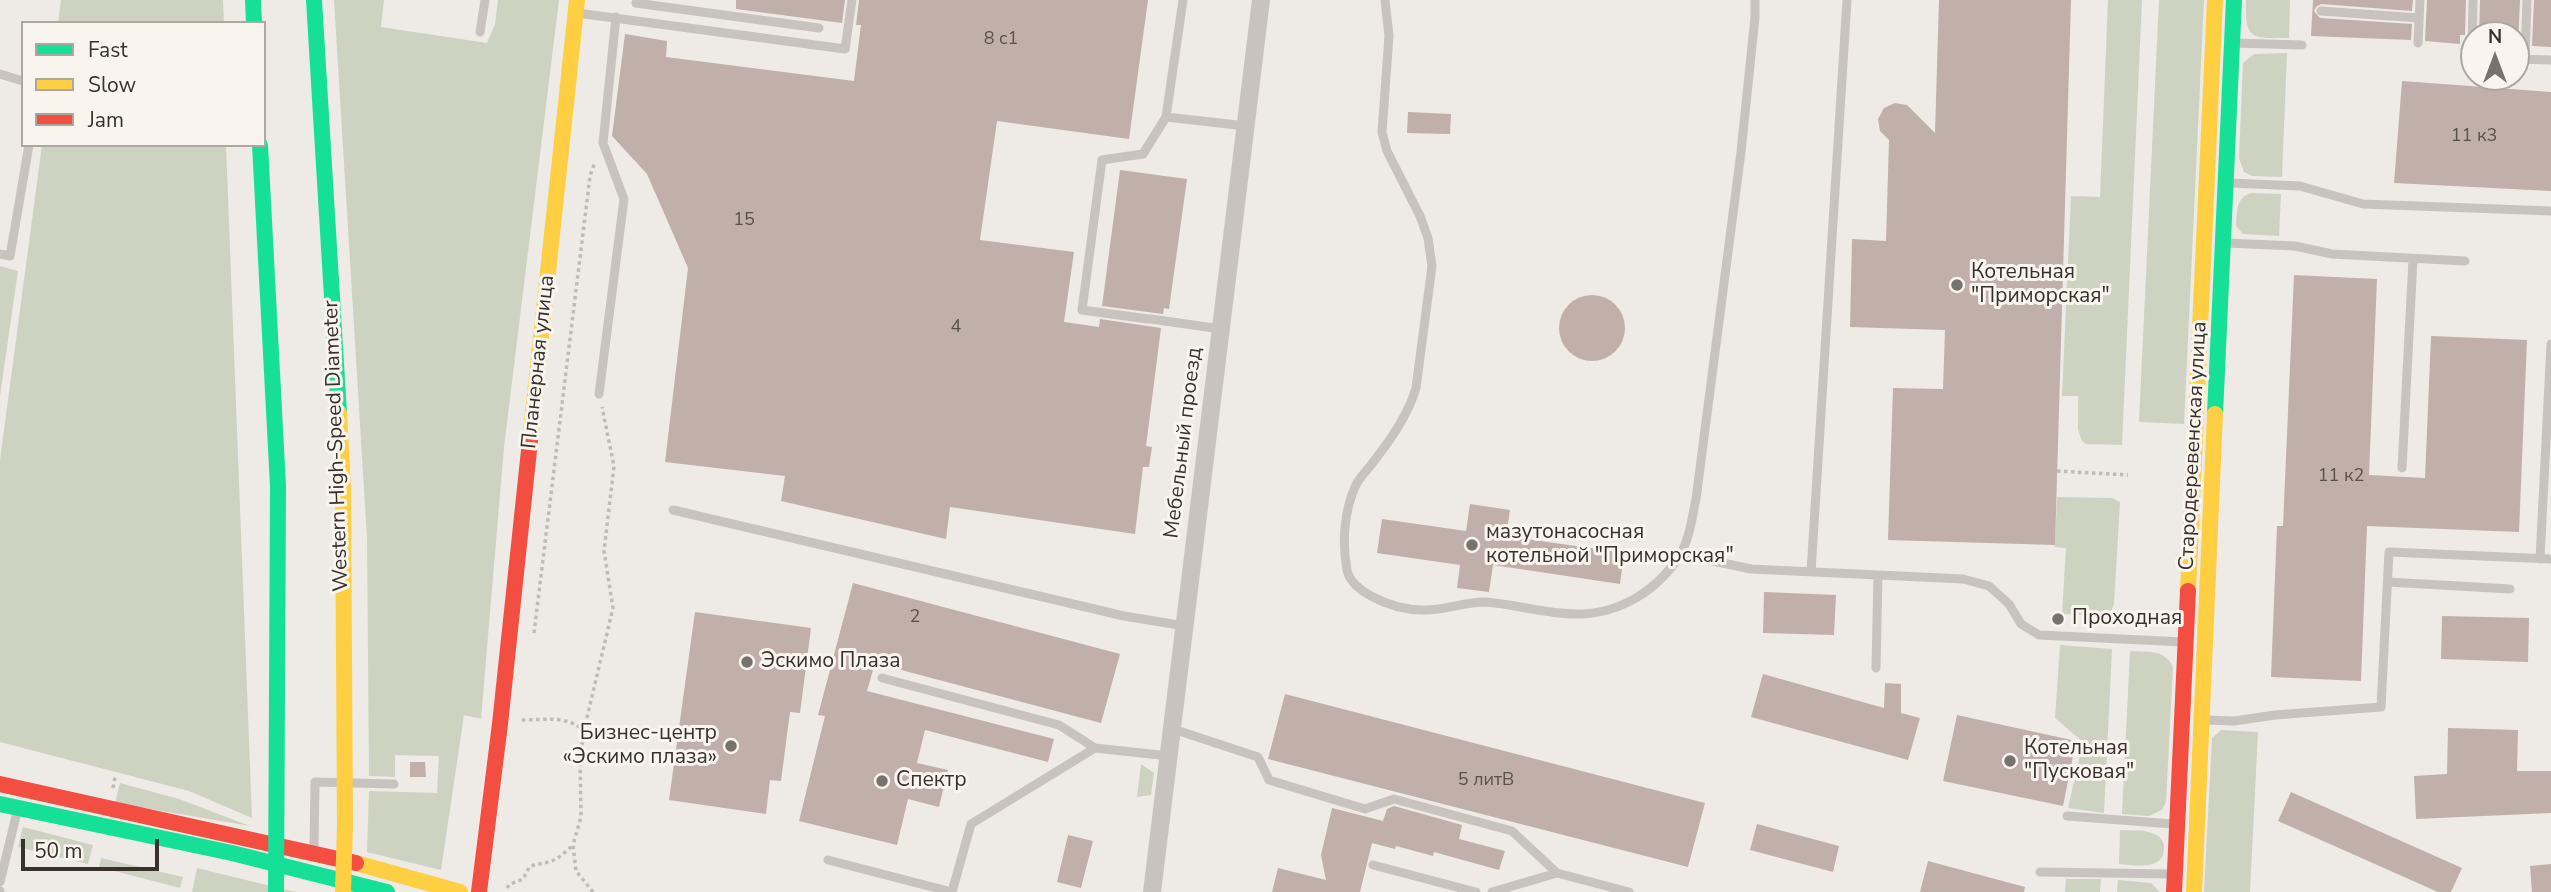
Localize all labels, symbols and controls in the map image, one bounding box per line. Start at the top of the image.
legend [21,21,266,147]
north arrow [2460,21,2530,91]
text: N [2488,24,2502,50]
house number: 8 с1 [984,29,1018,51]
text: Fast [88,36,128,64]
text: Slow [88,71,136,99]
text: Jam [88,106,124,134]
house number: 11 к3 [2451,126,2497,148]
house number: 15 [733,210,755,232]
place label: Котельная "Приморская" [1971,260,2110,310]
street label: Планерная улица [517,274,561,450]
marker: Котельная "Приморская" [1949,277,1965,293]
street label: Western High-Speed Diameter [319,300,355,592]
house number: 4 [951,317,961,339]
street label: Стародеревенская улица [2175,321,2213,571]
street label: Мебельный проезд [1160,346,1208,540]
house number: 11 к2 [2318,466,2364,488]
place label: мазутонасосная котельной "Приморская" [1486,520,1734,570]
marker: мазутонасосная котельной "Приморская" [1464,537,1480,553]
place label: Проходная [2072,606,2182,632]
house number: 2 [910,607,920,629]
marker: Проходная [2050,611,2066,627]
place label: Эскимо Плаза [761,649,901,675]
marker: Эскимо Плаза [739,654,755,670]
place label: Бизнес-центр «Эскимо плаза» [563,721,717,771]
place label: Котельная "Пусковая" [2024,736,2134,786]
marker: Бизнес-центр «Эскимо плаза» [723,738,739,754]
marker: Котельная "Пусковая" [2002,753,2018,769]
place label: Спектр [896,768,967,794]
house number: 5 литВ [1458,770,1514,792]
marker: Спектр [874,773,890,789]
scale bar [24,826,163,870]
text: 50 m [34,837,83,865]

